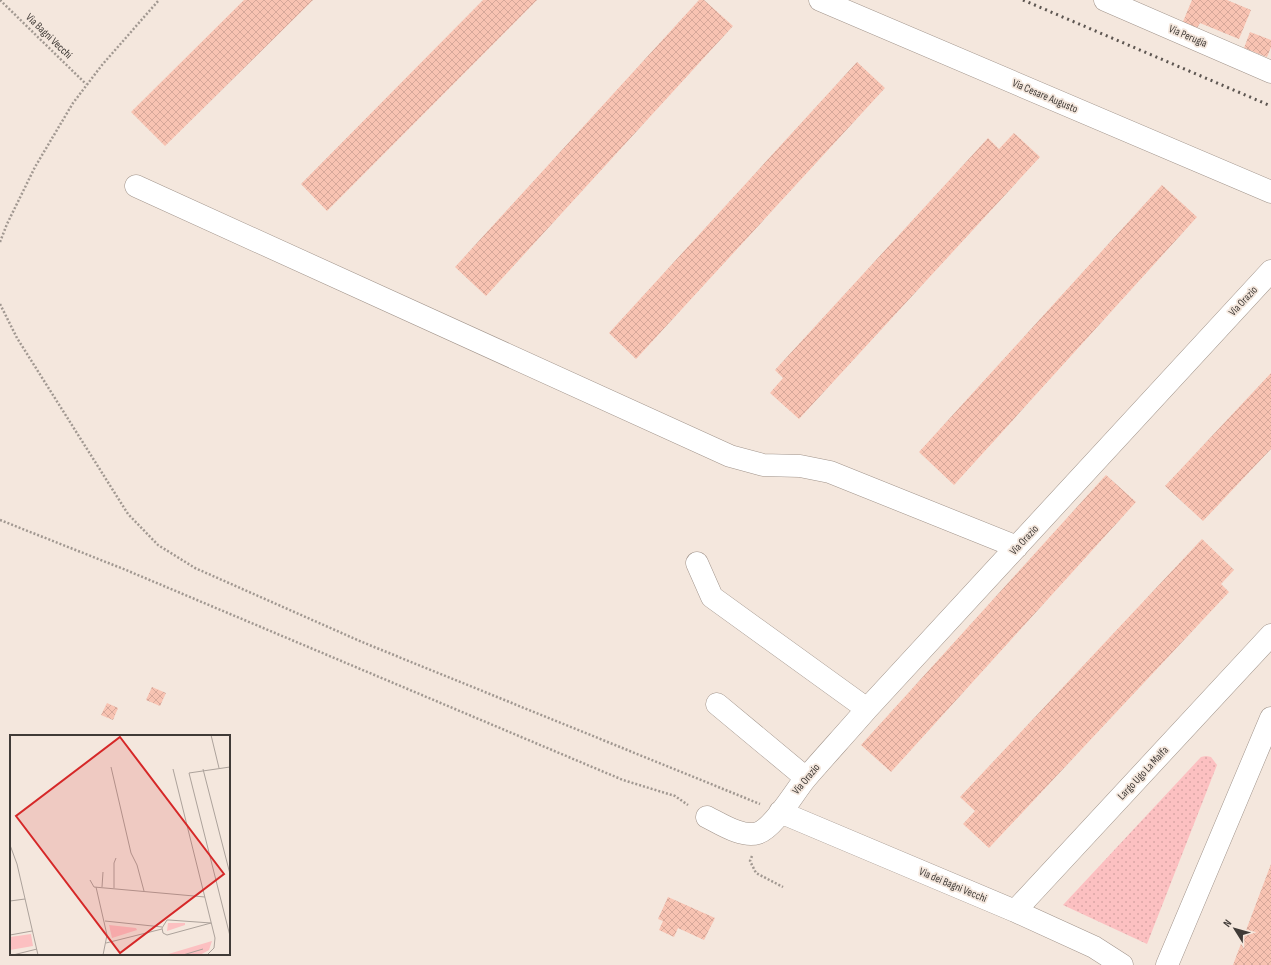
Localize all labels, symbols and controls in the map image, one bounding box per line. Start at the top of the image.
street label: Via Bagni Vecchi [23,11,75,61]
street label: Via Perugia [1167,22,1209,50]
street label: Via Cesare Augusto [1010,76,1080,116]
street label: Via Orazio [1226,283,1260,319]
street label: Via Orazio [1007,522,1041,558]
inset map [10,735,230,955]
street label: Largo Ugo La Malfa [1115,744,1171,802]
street label: Via Orazio [789,761,823,797]
street label: Via dei Bagni Vecchi [917,865,989,905]
north arrow [1215,909,1255,949]
text: N [1220,917,1234,930]

